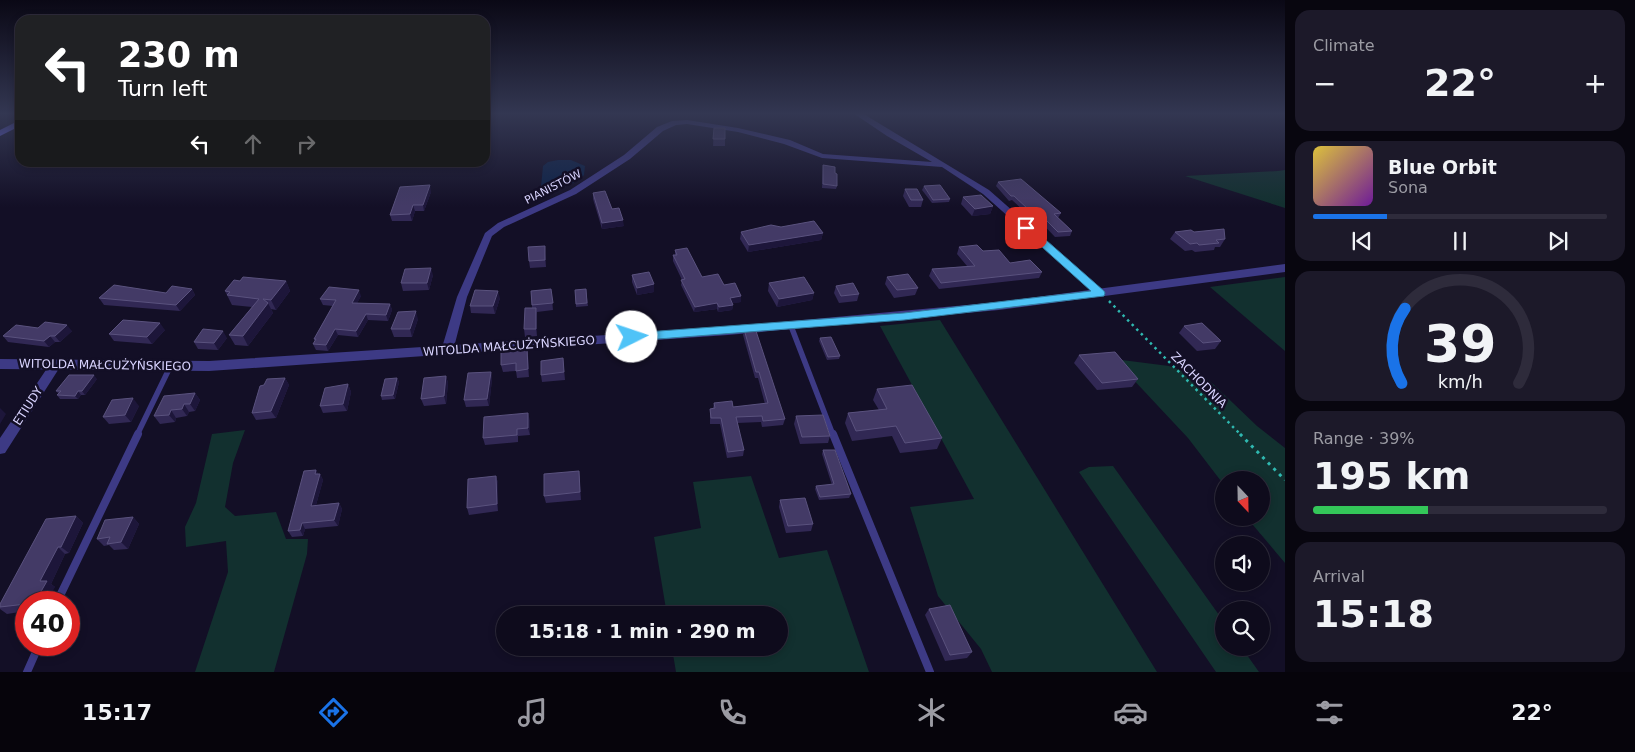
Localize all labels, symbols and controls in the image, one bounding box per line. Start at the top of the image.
icon: left [35,35,100,100]
text: 230 m [118,35,240,75]
text: Climate [1313,36,1375,55]
text: 22° [1424,61,1496,105]
text: − [1313,67,1336,100]
text: + [1584,67,1607,100]
text: Turn left [118,76,207,101]
icon: left [186,130,214,158]
icon: ahead [239,130,267,158]
icon: right [292,130,320,158]
text: Blue Orbit [1388,156,1497,178]
street label: PIANISTÓW [522,167,584,207]
text: Sona [1388,178,1428,197]
pin [1005,207,1047,249]
icon: arrive [1012,214,1040,242]
icon: previous [1348,227,1376,255]
icon: pause [1446,227,1474,255]
icon: next [1544,227,1572,255]
position arrow [605,310,657,362]
text: 39 [1424,314,1496,374]
street label: WITOLDA MAŁCUŻYŃSKIEGO [423,332,595,359]
street label: ZACHODNIA [1168,349,1230,411]
street label: WITOLDA MAŁCUŻYŃSKIEGO [19,355,191,374]
text: km/h [1437,371,1483,392]
street label: ETIUDY [10,384,46,428]
text: Range · 39% [1313,429,1415,448]
text: 195 km [1313,454,1470,498]
north arrow [1215,471,1270,526]
map controls [1215,471,1270,656]
button: sound [1215,536,1270,591]
text: Arrival [1313,567,1365,586]
speed limit sign: 40 [15,591,80,656]
text: 15:18 [1313,592,1434,636]
button: search [1215,601,1270,656]
text: 15:18 · 1 min · 290 m [528,620,756,642]
icon: directions [316,695,351,730]
icon: music [515,695,550,730]
icon: phone [715,695,750,730]
icon: climate [914,695,949,730]
icon: car [1113,695,1148,730]
icon: filters [1312,695,1347,730]
text: 15:17 [82,700,152,725]
text: 22° [1511,700,1553,725]

